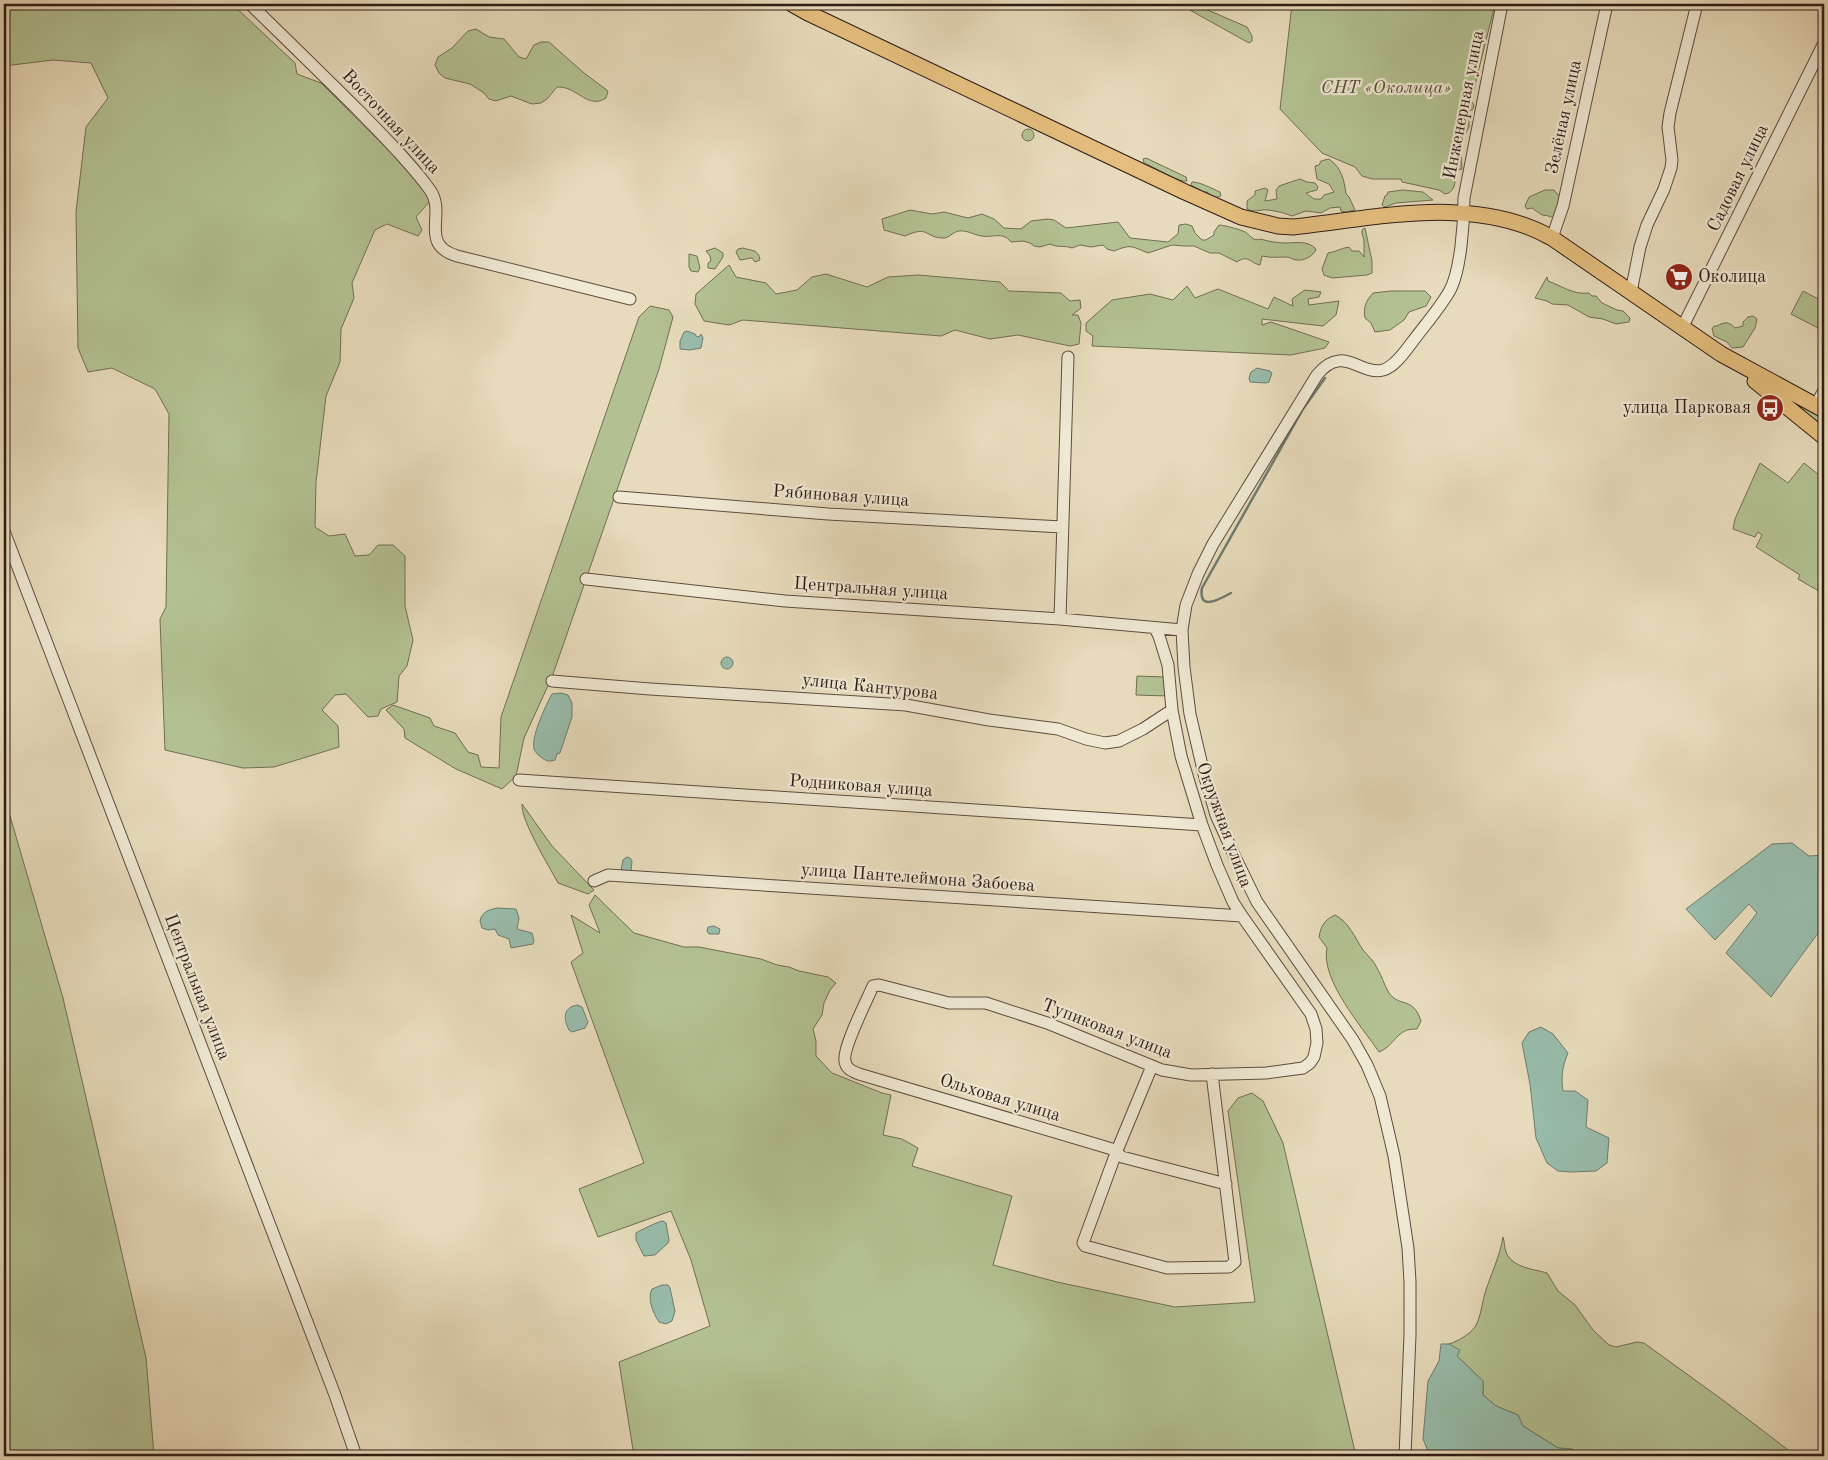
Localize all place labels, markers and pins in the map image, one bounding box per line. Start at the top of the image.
supermarket icon: Околица [1664,262,1694,292]
place label: Околица [1698,268,1766,286]
bus stop icon: улица Парковая [1755,393,1785,423]
place label: улица Парковая [1623,399,1751,417]

